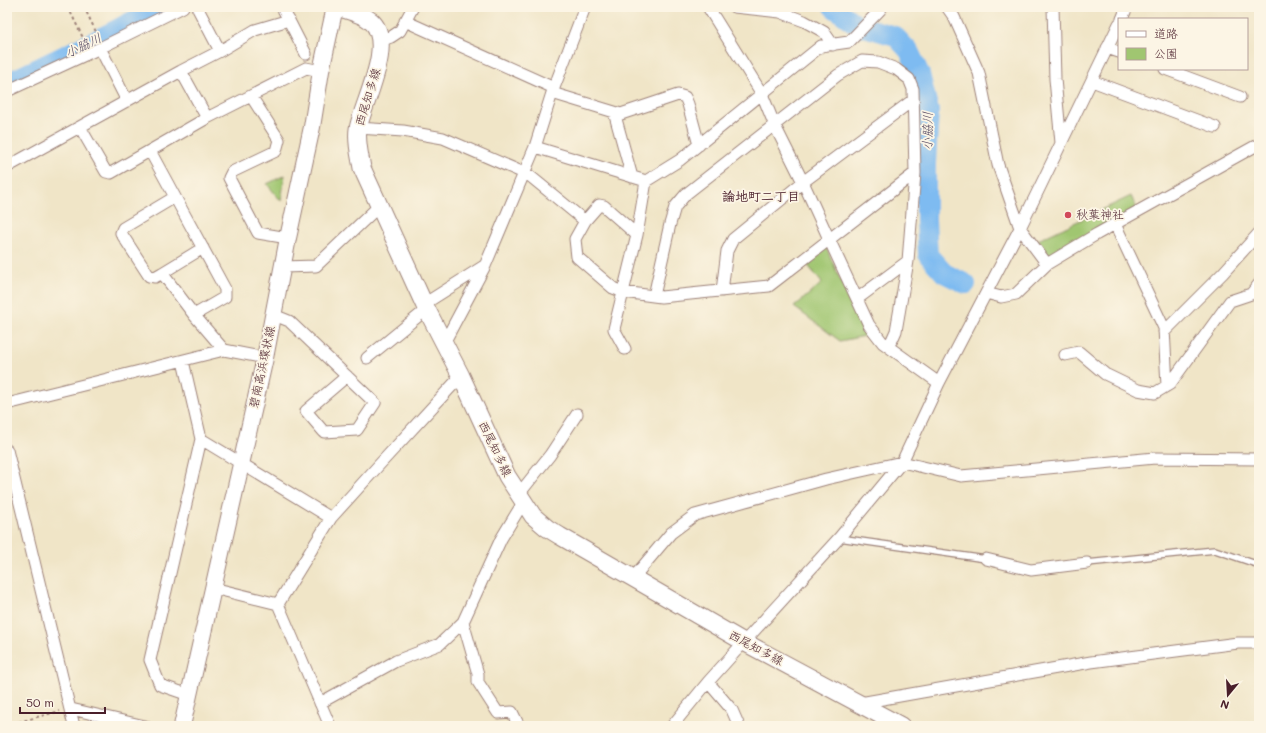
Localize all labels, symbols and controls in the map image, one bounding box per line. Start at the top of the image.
legend [1118,18,1248,70]
text: 道路 [1154,25,1178,41]
water label: 小脇川 [62,28,104,61]
text: 公園 [1154,45,1178,61]
street label: 西尾知多線 [351,66,383,128]
water label: 小脇川 [918,111,935,151]
district label: 論地町二丁目 [722,187,800,204]
place label: 秋葉神社 [1076,206,1124,222]
marker: 秋葉神社 [1063,210,1073,220]
street label: 碧南高浜環状線 [244,324,278,410]
street label: 西尾知多線 [476,418,516,479]
street label: 西尾知多線 [726,626,787,668]
north arrow [1208,675,1248,715]
scale bar [20,689,105,715]
text: 50 m [26,694,54,710]
text: N [1218,697,1231,713]

